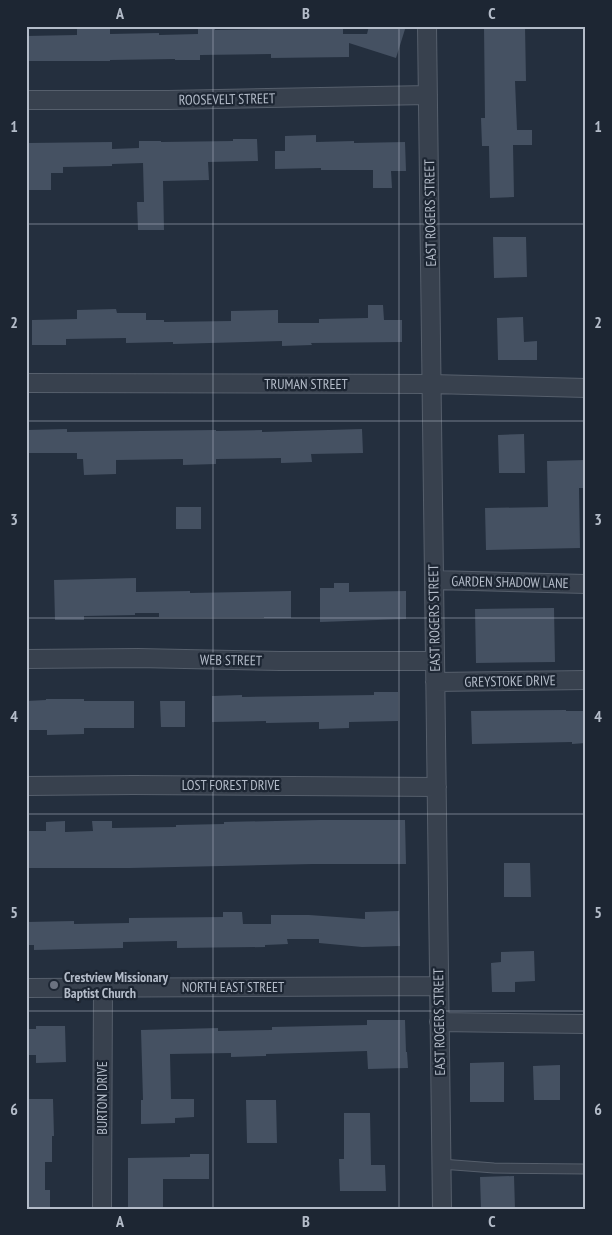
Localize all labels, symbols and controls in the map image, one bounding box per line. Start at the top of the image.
text: A [115,3,125,23]
text: B [302,3,310,23]
text: C [488,3,496,23]
street label: ROOSEVELT STREET [179,89,276,109]
text: 1 [10,116,18,136]
text: 1 [594,116,602,136]
street label: EAST ROGERS STREET [420,159,440,267]
text: 2 [10,312,18,332]
text: 2 [594,312,602,332]
street label: TRUMAN STREET [264,375,349,393]
text: 3 [10,509,18,529]
text: 3 [594,509,602,529]
street label: EAST ROGERS STREET [424,564,444,672]
street label: GARDEN SHADOW LANE [451,572,569,592]
street label: WEB STREET [200,650,263,670]
street label: GREYSTOKE DRIVE [464,671,556,691]
text: 4 [10,706,18,726]
text: 4 [594,706,602,726]
street label: LOST FOREST DRIVE [182,776,280,794]
text: 5 [10,902,18,922]
text: 5 [594,902,602,922]
place label: Crestview Missionary Baptist Church [64,968,169,1002]
street label: EAST ROGERS STREET [429,968,449,1076]
street label: NORTH EAST STREET [182,978,285,996]
marker: Crestview Missionary Baptist Church [48,979,60,991]
street label: BURTON DRIVE [93,1061,111,1135]
text: 6 [10,1099,18,1119]
text: 6 [594,1099,602,1119]
text: A [115,1211,125,1231]
text: B [302,1211,310,1231]
text: C [488,1211,496,1231]

